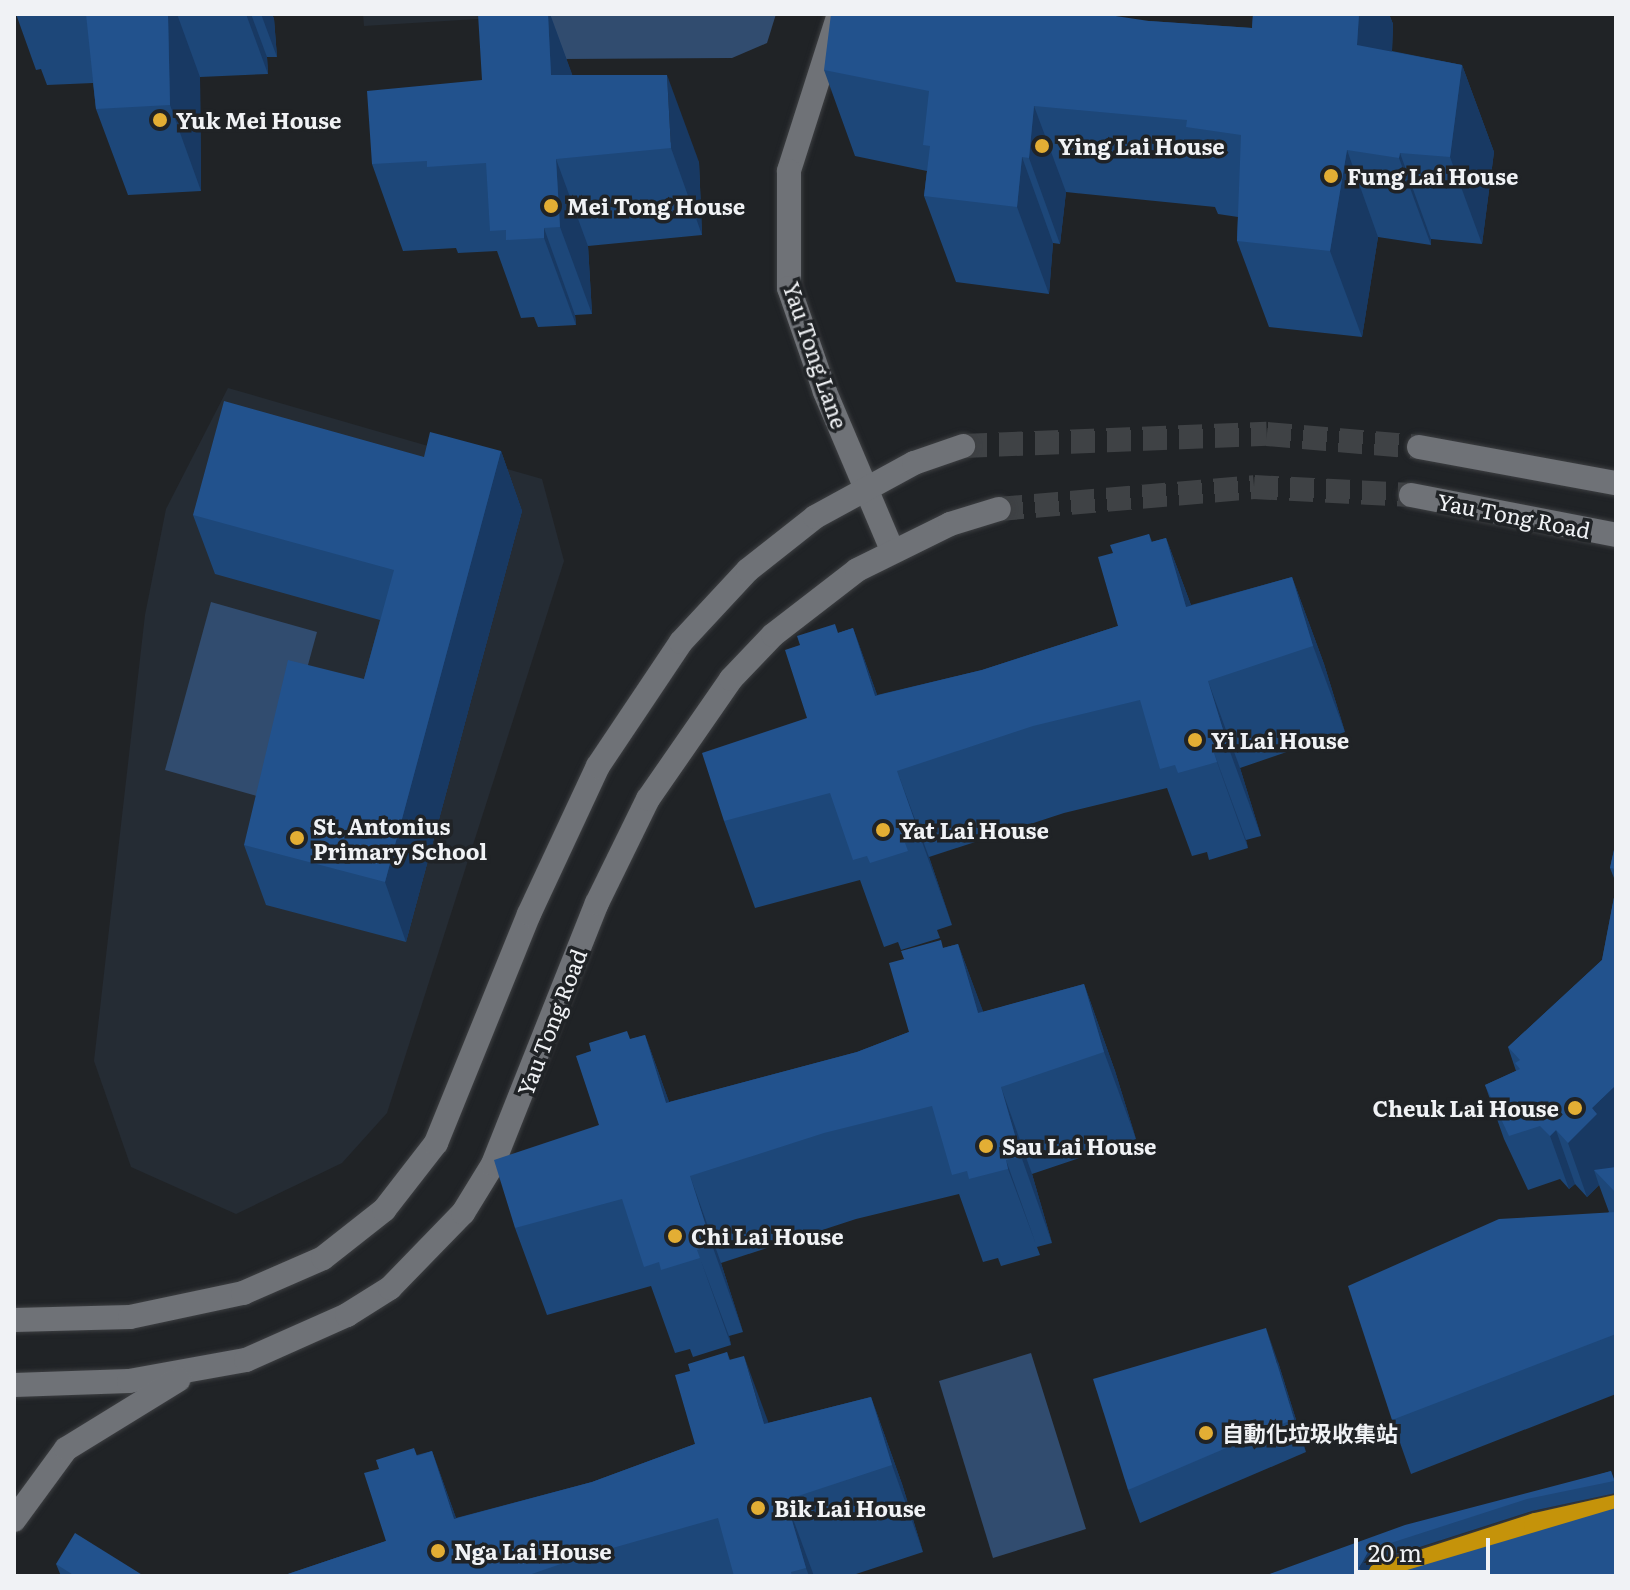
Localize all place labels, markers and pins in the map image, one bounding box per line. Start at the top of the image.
place label: Yuk Mei House [176,107,342,133]
marker: Yuk Mei House [151,111,169,129]
place label: Ying Lai House [1058,133,1225,159]
marker: Ying Lai House [1033,137,1051,155]
place label: Fung Lai House [1347,163,1518,189]
marker: Fung Lai House [1322,167,1340,185]
place label: Mei Tong House [567,193,745,219]
marker: Mei Tong House [542,197,560,215]
place label: Yi Lai House [1211,727,1349,753]
marker: Yi Lai House [1186,731,1204,749]
place label: St. Antonius Primary School [313,812,487,864]
place label: Yat Lai House [899,817,1049,843]
marker: Yat Lai House [874,821,892,839]
marker: St. Antonius Primary School [288,829,306,847]
place label: Cheuk Lai House [1372,1095,1559,1121]
marker: Cheuk Lai House [1566,1099,1584,1117]
place label: Sau Lai House [1002,1133,1157,1159]
marker: Sau Lai House [977,1137,995,1155]
place label: Chi Lai House [691,1223,844,1249]
marker: Chi Lai House [666,1227,684,1245]
place label: 自動化垃圾收集站 [1222,1420,1398,1446]
marker: 自動化垃圾收集站 [1197,1424,1215,1442]
place label: Bik Lai House [774,1495,926,1521]
marker: Bik Lai House [749,1499,767,1517]
place label: Nga Lai House [454,1538,612,1564]
marker: Nga Lai House [429,1542,447,1560]

